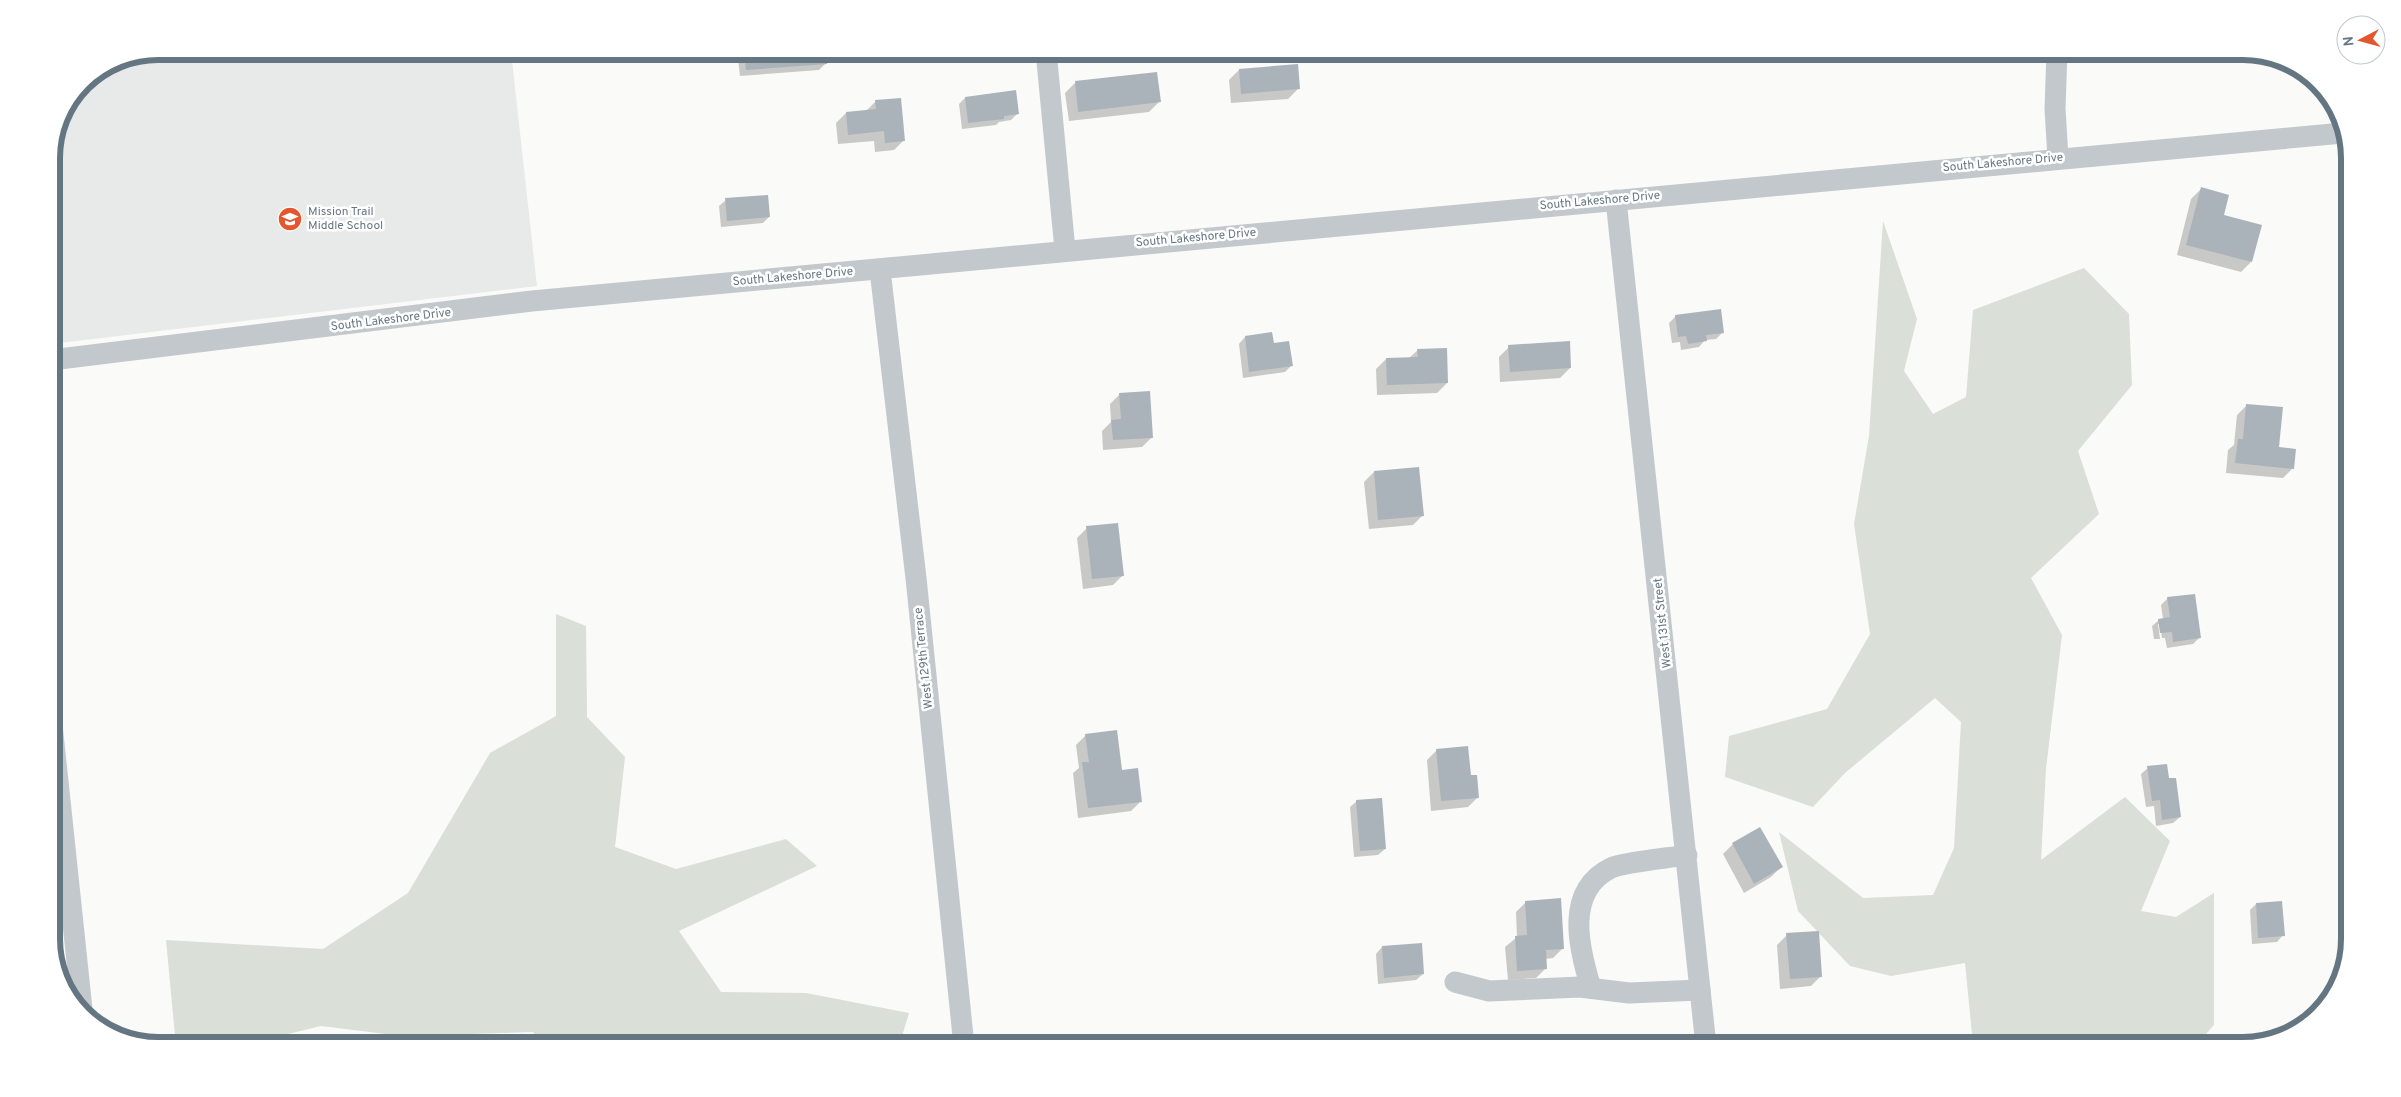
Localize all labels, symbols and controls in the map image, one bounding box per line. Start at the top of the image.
north arrow [2336,15,2386,65]
text: N [2341,35,2359,47]
street label: South Lakeshore Drive [1942,150,2064,176]
street label: South Lakeshore Drive [1539,188,1661,214]
place label: Mission Trail Middle School [308,204,383,234]
school or university icon: Mission Trail Middle School [277,206,303,232]
street label: South Lakeshore Drive [1135,225,1257,251]
street label: South Lakeshore Drive [732,264,854,290]
street label: South Lakeshore Drive [330,305,452,335]
street label: West 131st Street [1650,577,1676,669]
street label: West 129th Terrace [911,606,937,710]

